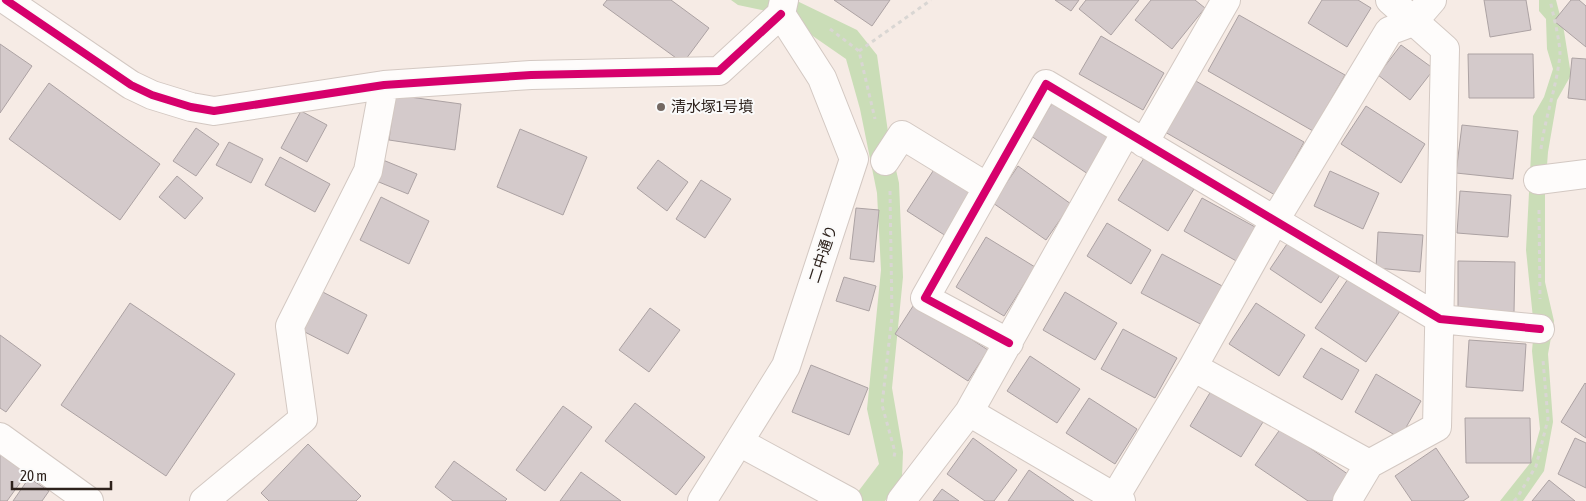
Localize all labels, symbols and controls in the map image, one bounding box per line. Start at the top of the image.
place label: 清水塚1号墳 [671,98,753,115]
marker: 清水塚1号墳 [655,101,667,113]
street label: 二中通り [805,223,840,285]
scale bar [12,458,111,490]
text: 20 m [20,467,47,484]

